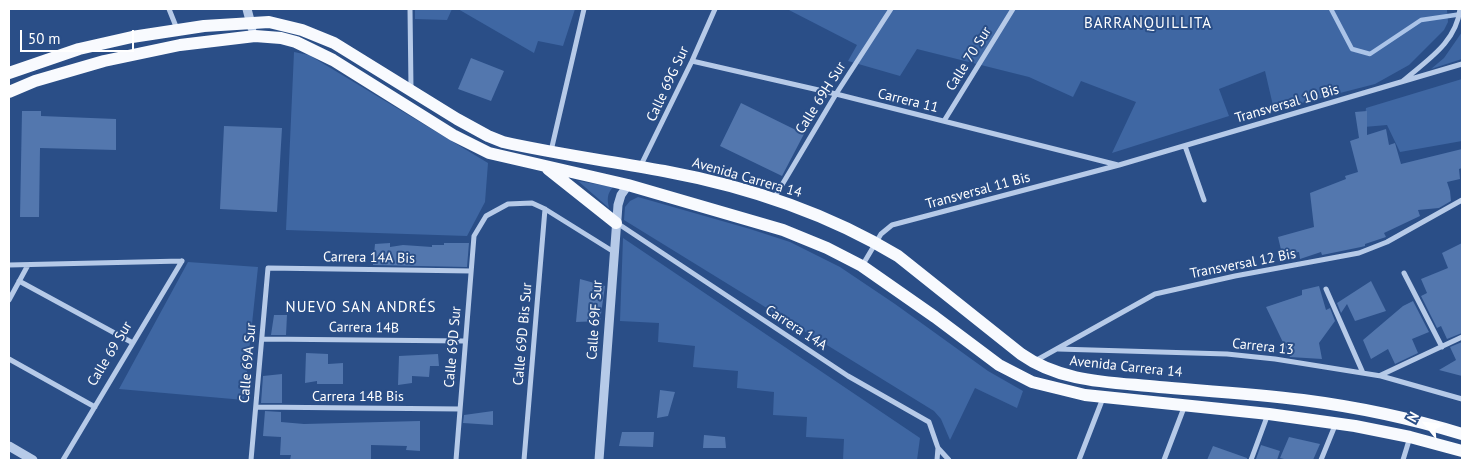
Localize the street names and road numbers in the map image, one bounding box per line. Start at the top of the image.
street label: Calle 70 Sur [943,24,995,94]
street label: Calle 69G Sur [643,44,693,124]
street label: Calle 69H Sur [792,59,850,137]
street label: Transversal 10 Bis [1233,81,1341,127]
street label: Carrera 11 [876,85,940,117]
street label: Avenida Carrera 14 [690,154,804,202]
street label: Transversal 11 Bis [924,169,1032,213]
street label: Transversal 12 Bis [1189,245,1297,283]
street label: Carrera 14A Bis [323,249,415,267]
street label: Calle 69F Sur [584,280,606,360]
street label: Calle 69D Bis Sur [510,282,536,386]
street label: Carrera 14A [762,302,830,354]
street label: Calle 69D Sur [441,306,465,388]
street label: Calle 69 Sur [84,319,136,389]
street label: Carrera 14B [329,319,399,337]
street label: Calle 69A Sur [236,322,260,404]
street label: Carrera 13 [1231,335,1295,359]
street label: Avenida Carrera 14 [1069,353,1183,381]
street label: Carrera 14B Bis [312,389,404,405]

